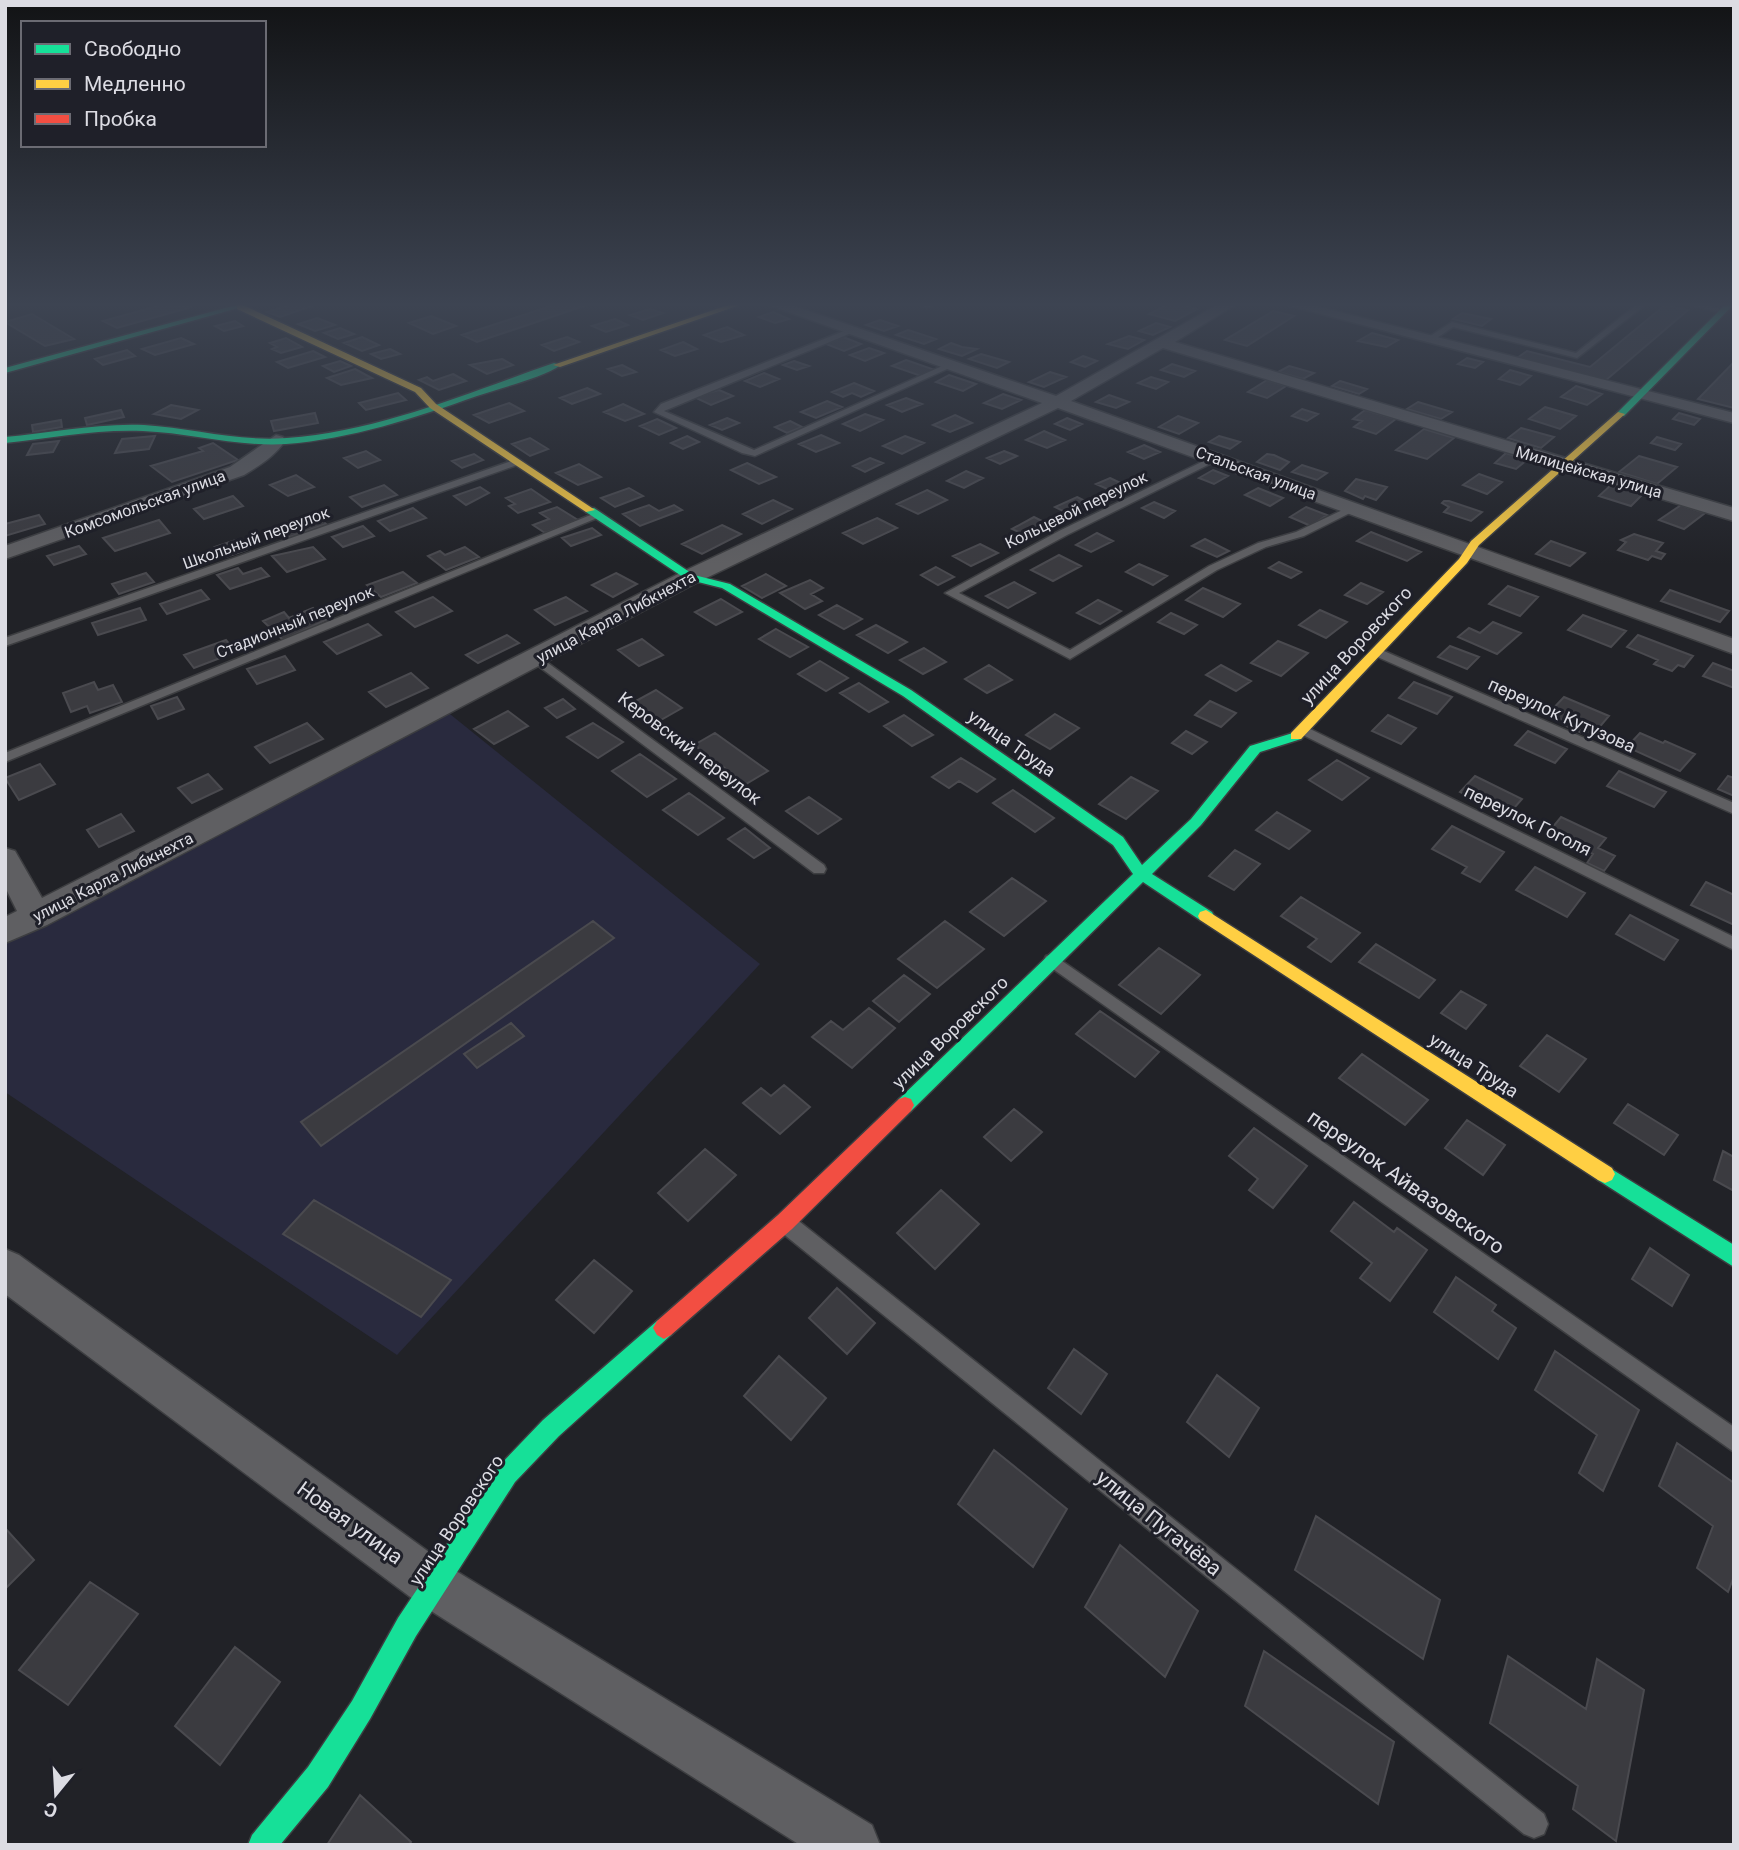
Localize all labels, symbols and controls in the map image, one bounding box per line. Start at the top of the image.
legend [21,21,266,147]
text: Свободно [84,37,181,61]
text: Медленно [84,72,186,96]
text: Пробка [84,107,157,131]
street label: Стальская улица [1193,442,1319,504]
street label: Милицейская улица [1514,442,1664,502]
street label: Комсомольская улица [62,466,228,542]
street label: Кольцевой переулок [1002,467,1151,553]
street label: Школьный переулок [180,502,332,573]
street label: улица Карла Либкнехта [533,567,699,667]
street label: Стадионный переулок [213,582,377,662]
street label: улица Воровского [1296,582,1416,708]
street label: переулок Кутузова [1485,673,1639,757]
street label: Керовский переулок [614,687,766,809]
street label: улица Труда [964,705,1060,781]
street label: переулок Гоголя [1461,780,1595,860]
street label: улица Карла Либкнехта [30,828,196,926]
street label: улица Воровского [888,971,1012,1093]
street label: улица Труда [1426,1028,1522,1102]
street label: переулок Айвазовского [1303,1105,1509,1259]
street label: улица Воровского [405,1451,507,1589]
street label: улица Пугачёва [1092,1465,1226,1581]
street label: Новая улица [292,1477,408,1569]
north arrow [21,1759,91,1829]
text: С [41,1797,60,1823]

